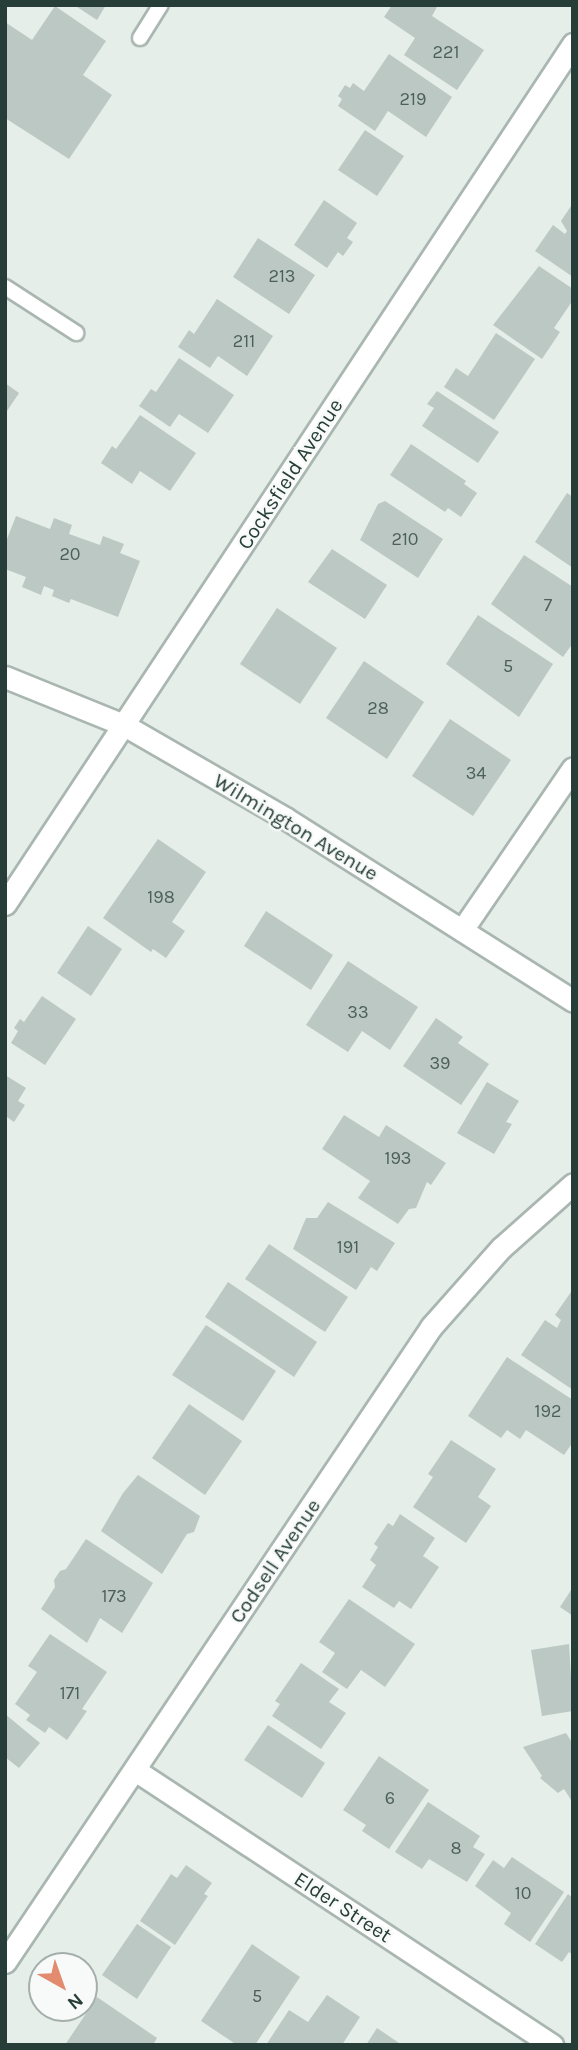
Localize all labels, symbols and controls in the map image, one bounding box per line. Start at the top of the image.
house number: 221 [433,41,459,63]
house number: 219 [400,88,426,110]
house number: 213 [268,265,296,287]
house number: 211 [233,330,255,352]
street label: Cocksfield Avenue [232,394,348,554]
house number: 210 [391,528,419,550]
house number: 20 [59,543,81,565]
house number: 7 [544,594,552,616]
house number: 5 [503,655,513,677]
house number: 28 [367,697,389,719]
house number: 34 [466,762,486,784]
street label: Wilmington Avenue [209,768,383,886]
house number: 198 [147,886,175,908]
house number: 33 [347,1001,369,1023]
house number: 39 [429,1052,451,1074]
house number: 193 [384,1147,412,1169]
house number: 191 [337,1236,359,1258]
house number: 192 [535,1400,561,1422]
street label: Codsell Avenue [224,1494,326,1628]
house number: 173 [101,1585,127,1607]
house number: 171 [60,1682,80,1704]
house number: 6 [385,1787,395,1809]
house number: 8 [450,1837,462,1859]
street label: Elder Street [290,1866,396,1948]
house number: 10 [515,1882,531,1904]
north arrow [28,1952,98,2022]
house number: 5 [252,1985,262,2007]
text: N [63,1989,88,2014]

